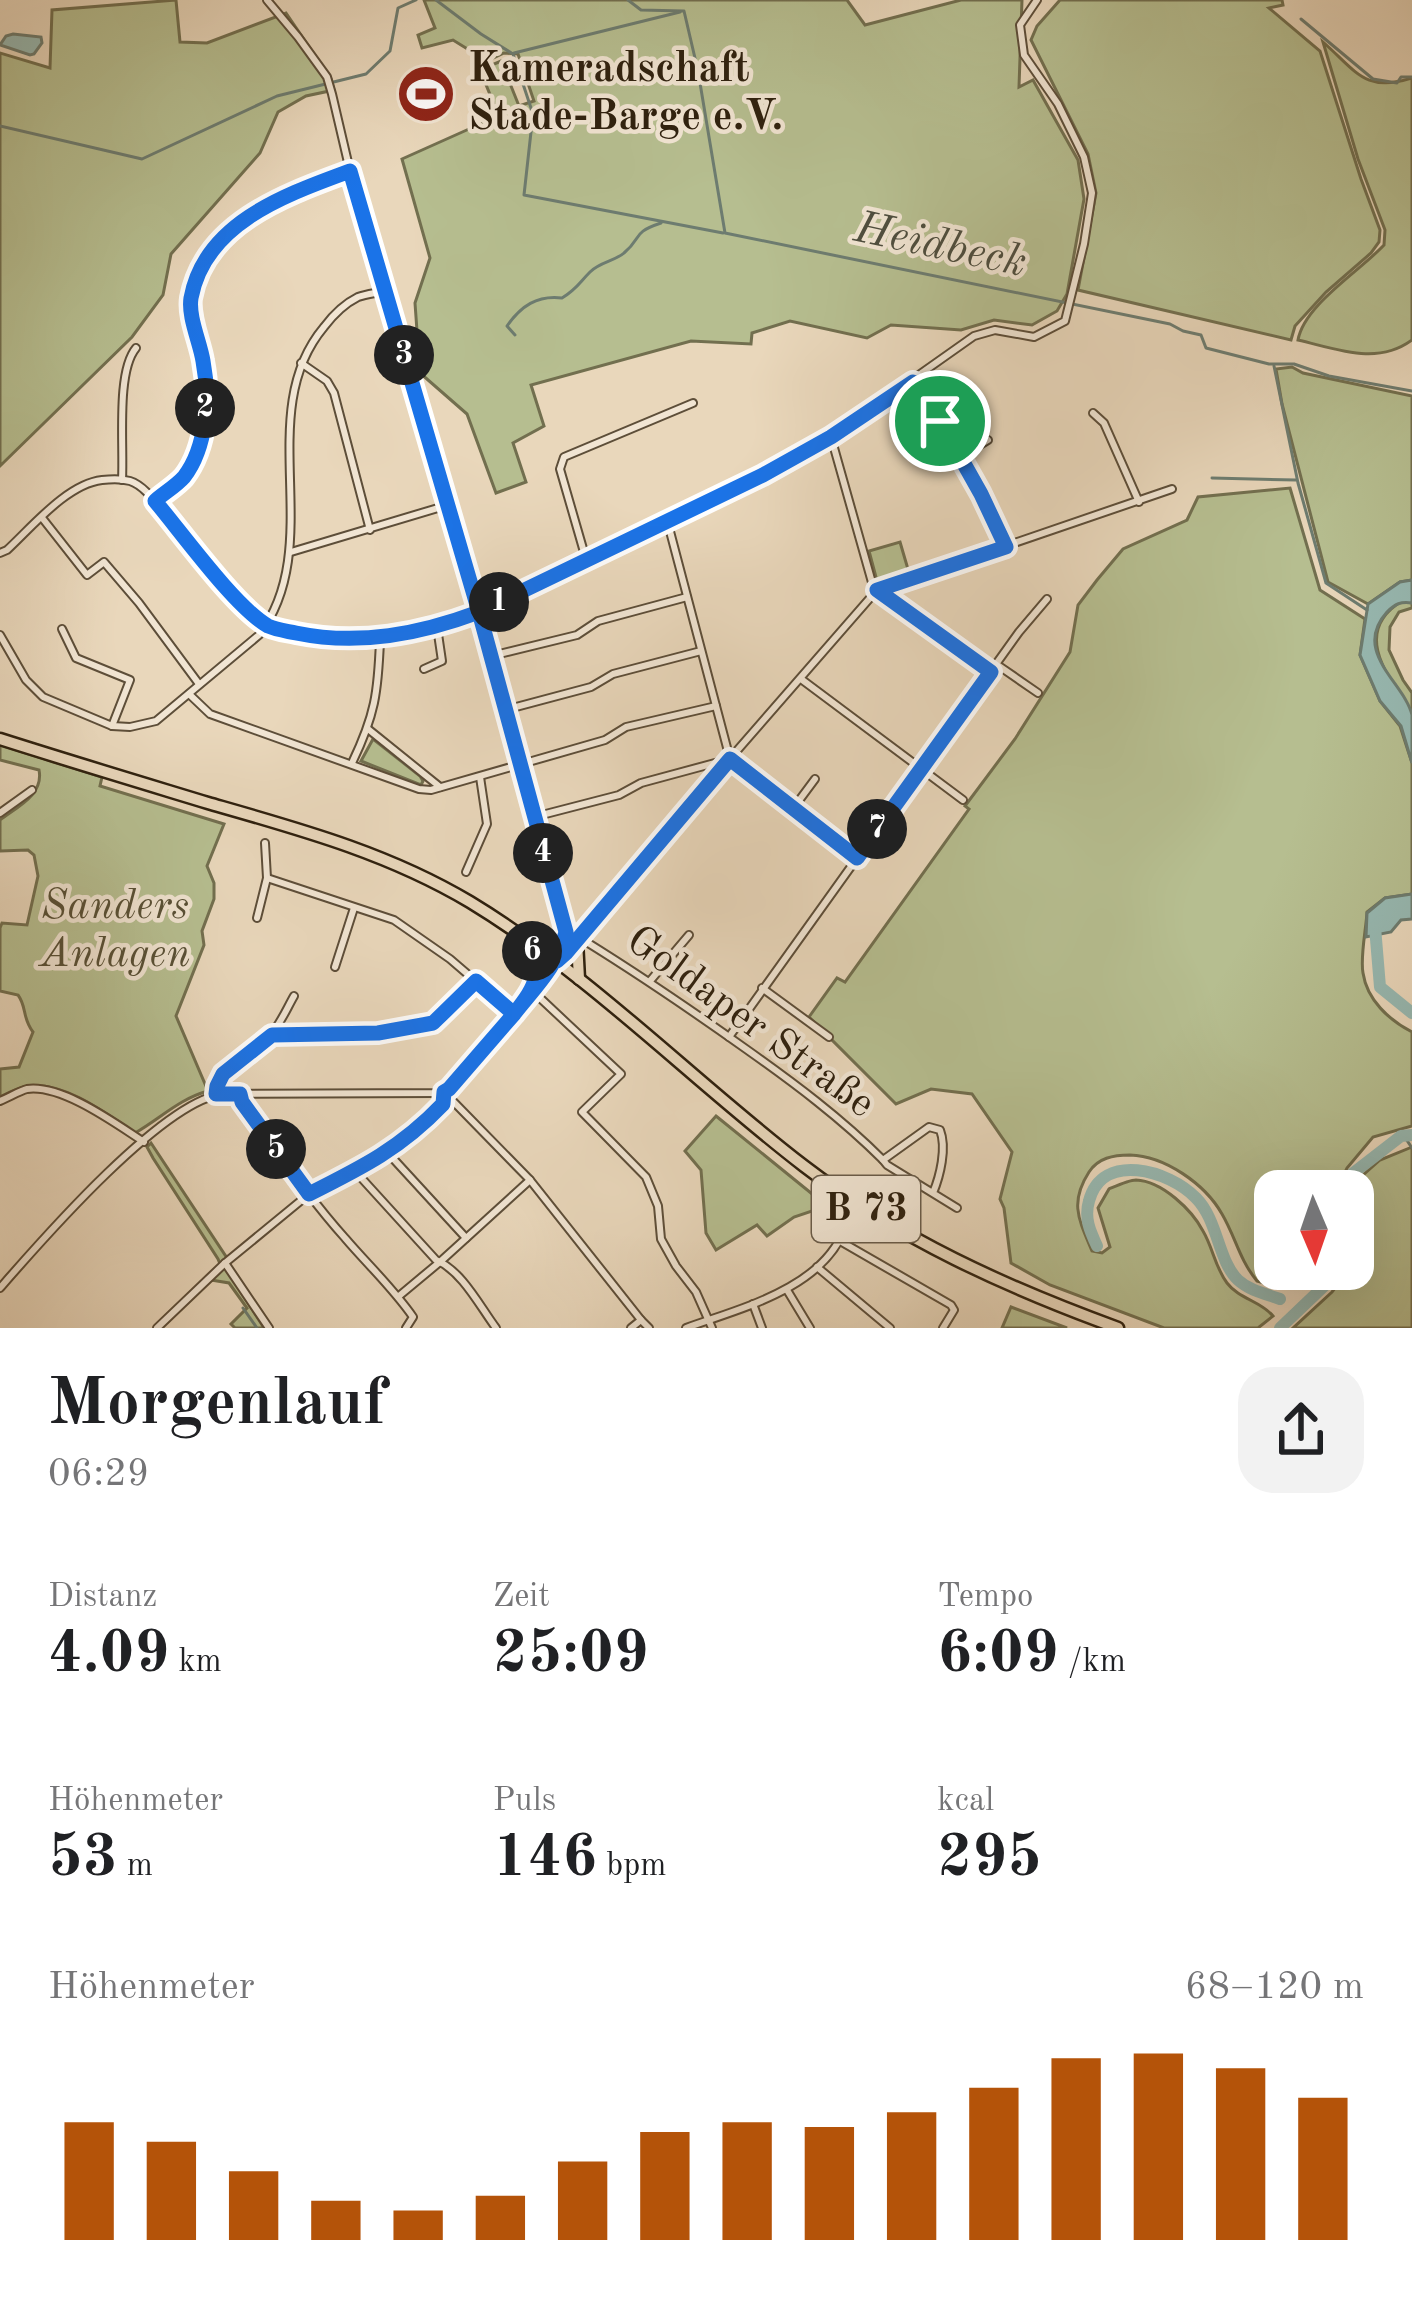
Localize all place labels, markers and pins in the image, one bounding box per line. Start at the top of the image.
place label: Kameradschaft Stade-Barge e.V. [468,49,783,139]
sports icon: Kameradschaft Stade-Barge e.V. [395,63,457,125]
pin: 3 [374,325,434,385]
pin [889,370,991,472]
pin: 2 [175,378,235,438]
pin: 1 [469,572,529,632]
pin: 7 [847,799,907,859]
pin: 4 [513,823,573,883]
pin: 6 [502,921,562,981]
pin: 5 [246,1119,306,1179]

